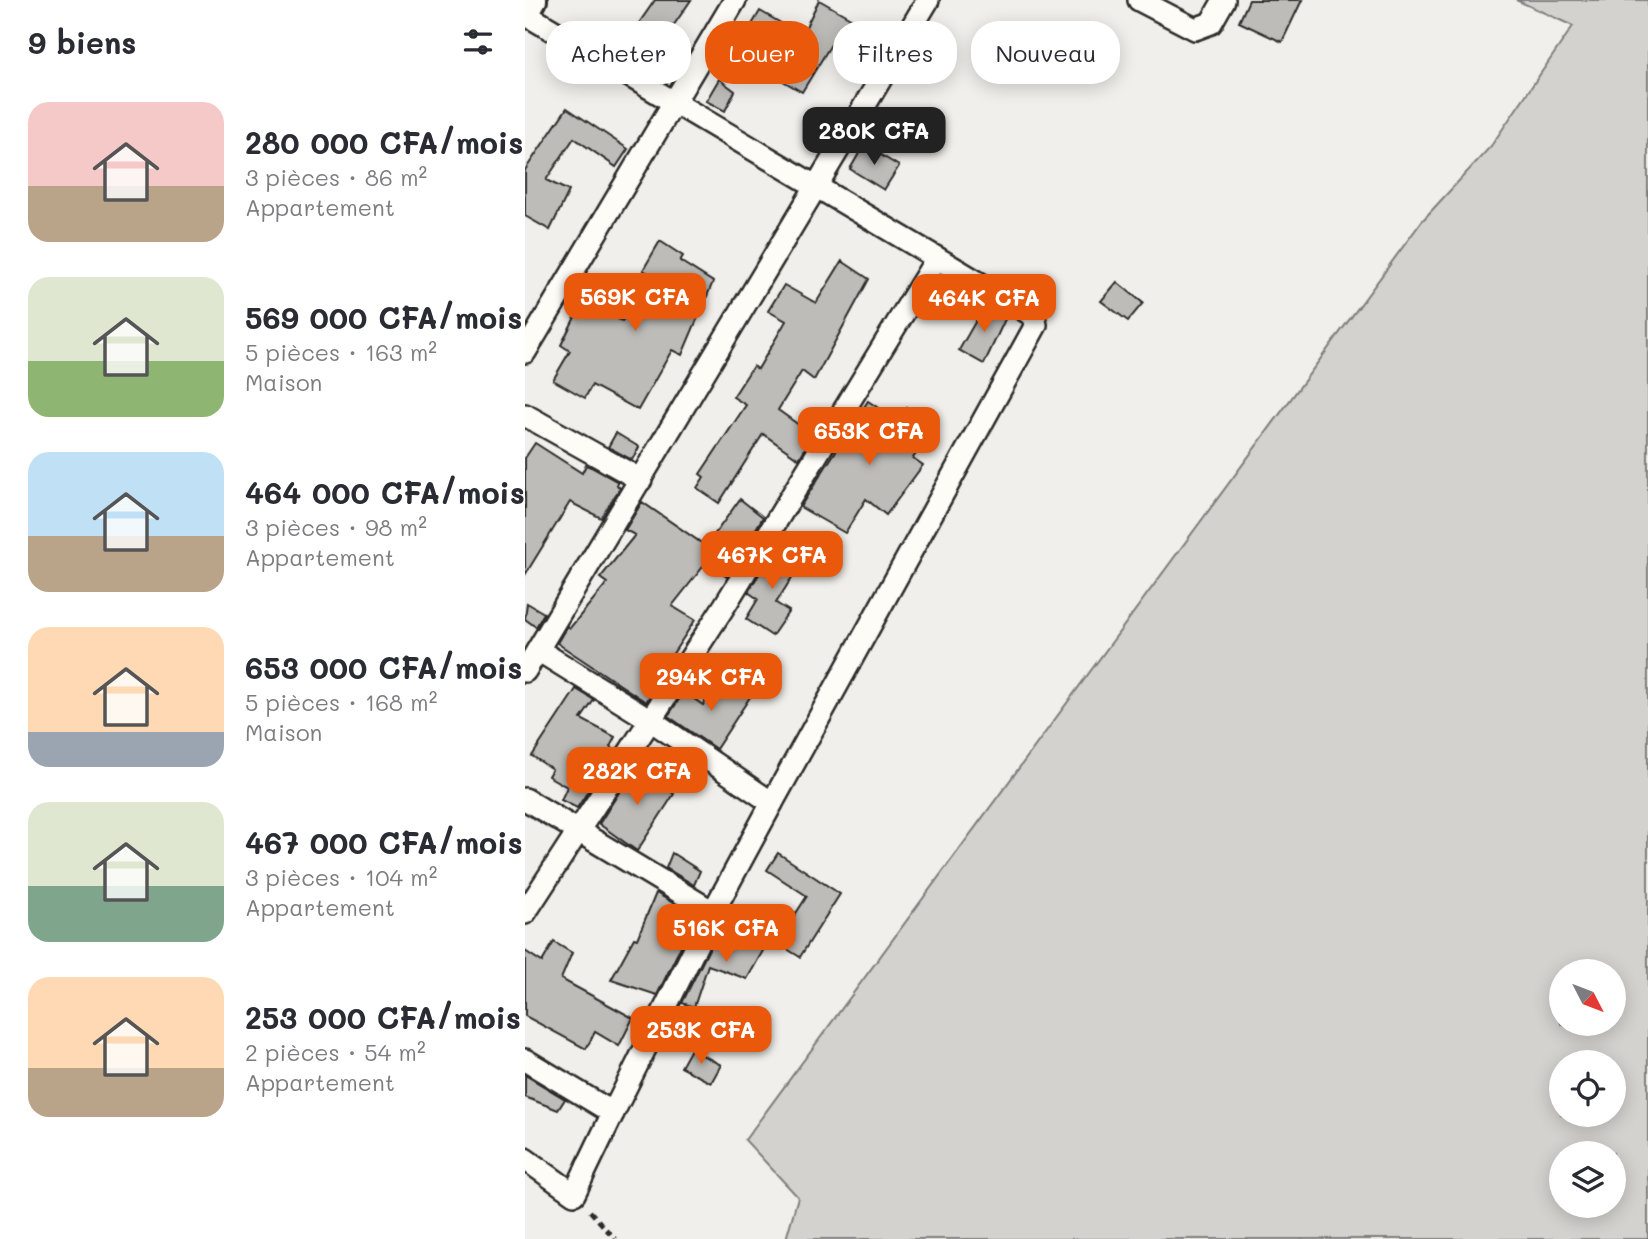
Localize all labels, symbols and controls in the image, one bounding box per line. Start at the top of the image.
chip: Acheter [546,21,691,84]
chip: Louer [705,21,819,84]
chip: Filtres [833,21,957,84]
chip: Nouveau [971,21,1120,84]
text: 9 biens [28,22,136,62]
icon: filters [459,23,497,61]
pin: 280K CFA [802,108,946,167]
text: 280K CFA [819,115,929,145]
text: 280 000 CFA/mois [245,122,523,162]
icon: home [84,130,168,214]
text: 3 pièces · 86 m² [245,162,427,192]
text: Appartement [245,192,395,222]
pin: 569K CFA [563,274,707,333]
pin: 464K CFA [912,274,1056,334]
text: 569K CFA [580,281,690,311]
text: 464K CFA [928,282,1040,312]
text: 569 000 CFA/mois [245,297,522,337]
icon: home [84,305,168,389]
text: 5 pièces · 163 m² [245,337,437,367]
text: Maison [245,367,322,397]
pin: 653K CFA [797,407,941,467]
text: 653K CFA [814,415,924,445]
text: 464 000 CFA/mois [245,472,525,512]
icon: home [84,480,168,564]
text: 3 pièces · 98 m² [245,512,427,542]
pin: 467K CFA [700,532,844,591]
text: 467K CFA [717,539,827,569]
text: Appartement [245,542,395,572]
text: 653 000 CFA/mois [245,647,522,687]
pin: 294K CFA [639,654,783,713]
icon: home [84,655,168,739]
text: 294K CFA [656,661,766,691]
text: 5 pièces · 168 m² [245,687,437,717]
text: Maison [245,717,322,747]
pin: 282K CFA [565,748,709,807]
text: 282K CFA [583,755,691,785]
text: 467 000 CFA/mois [245,822,523,862]
icon: home [84,830,168,914]
text: 3 pièces · 104 m² [245,862,437,892]
text: Appartement [245,892,395,922]
pin: 516K CFA [654,904,798,964]
text: 516K CFA [673,912,779,942]
north arrow [1549,959,1626,1036]
map controls [1549,959,1626,1218]
text: 253 000 CFA/mois [245,997,521,1037]
icon: home [84,1005,168,1089]
pin: 253K CFA [629,1006,773,1066]
text: 253K CFA [646,1014,756,1044]
text: 2 pièces · 54 m² [245,1037,426,1067]
button: locate [1549,1050,1626,1127]
text: Appartement [245,1067,395,1097]
button: layers [1549,1141,1626,1218]

